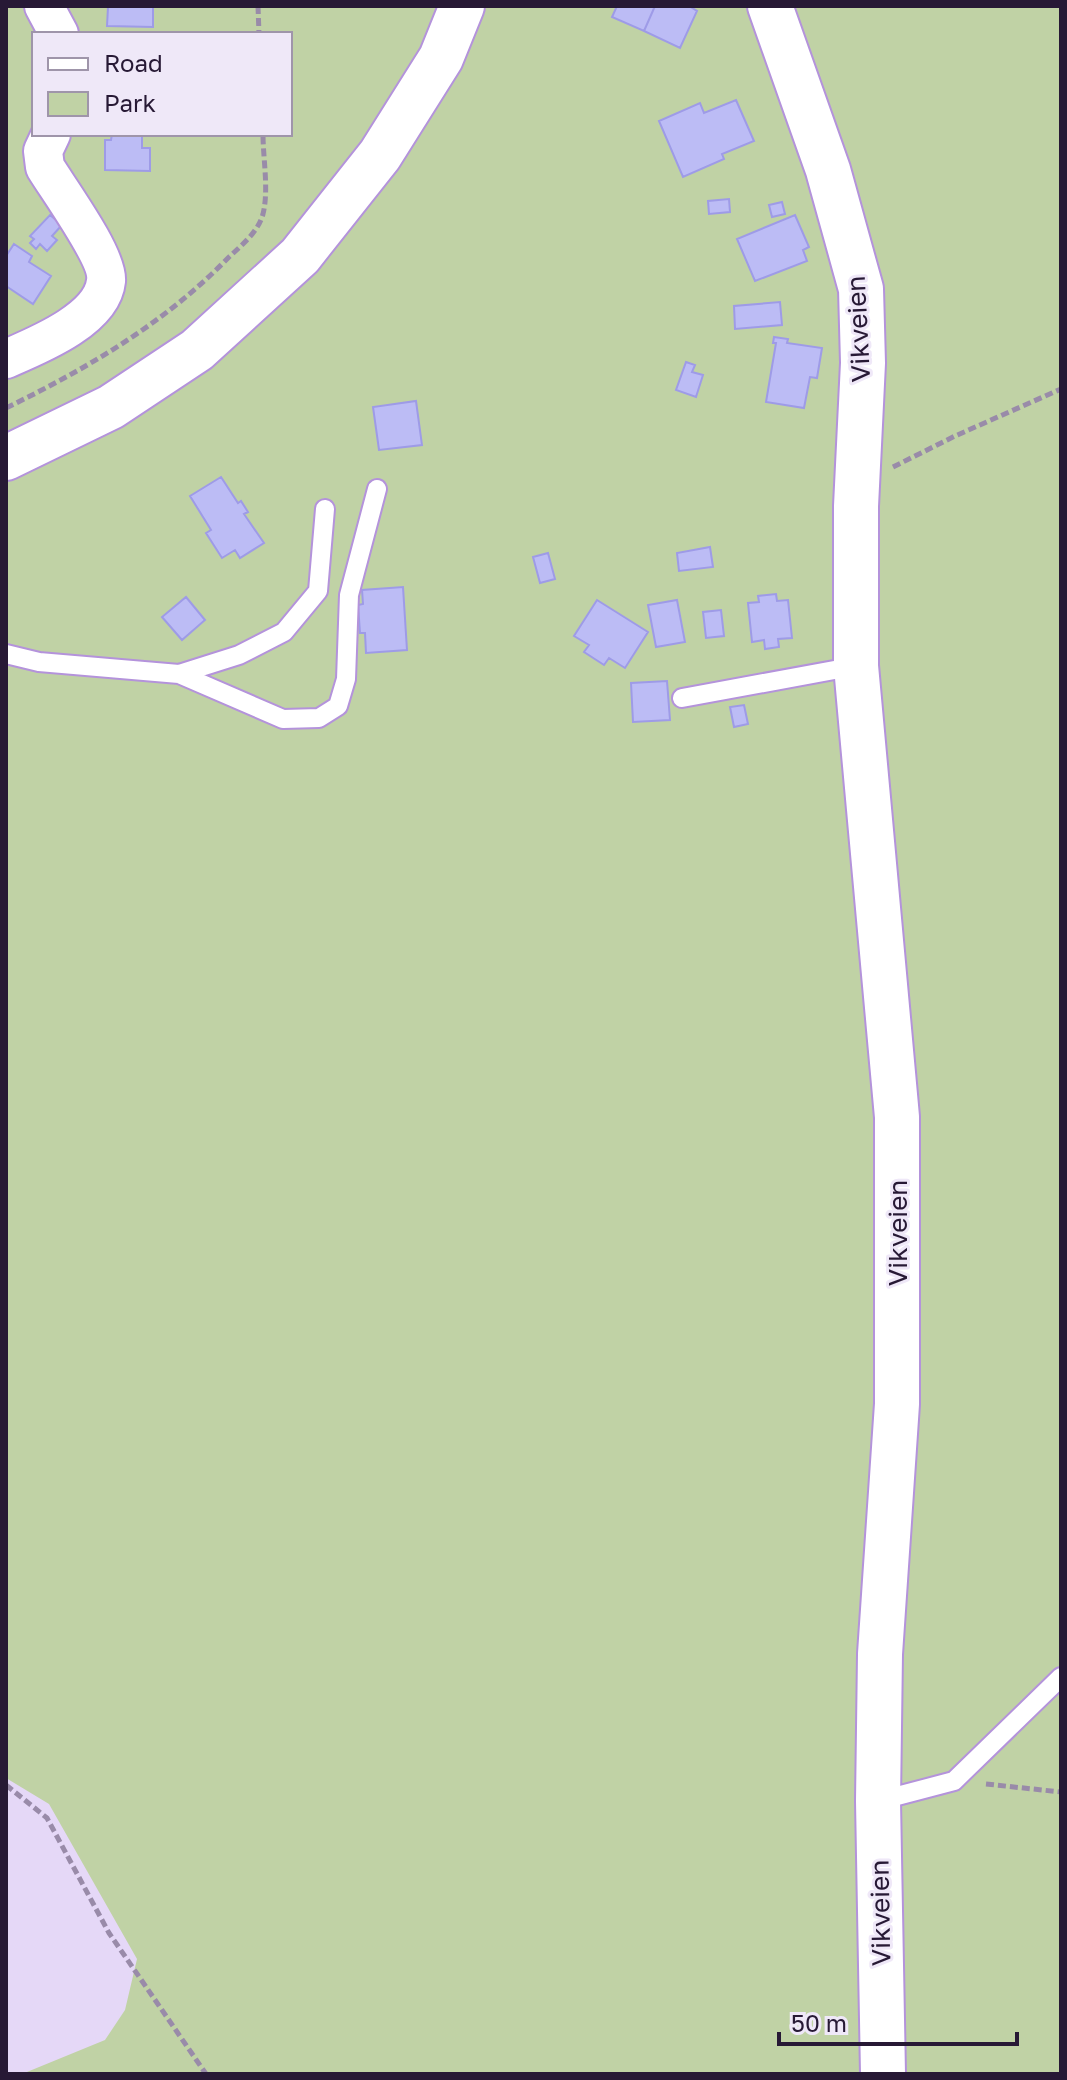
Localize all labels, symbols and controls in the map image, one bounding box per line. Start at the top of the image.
legend [32,32,292,136]
text: Road [104,48,163,77]
text: Park [104,88,156,117]
street label: Vikveien [840,275,876,383]
street label: Vikveien [882,1180,913,1286]
street label: Vikveien [864,1859,896,1967]
scale bar [779,1996,1017,2046]
text: 50 m [791,2008,847,2037]

